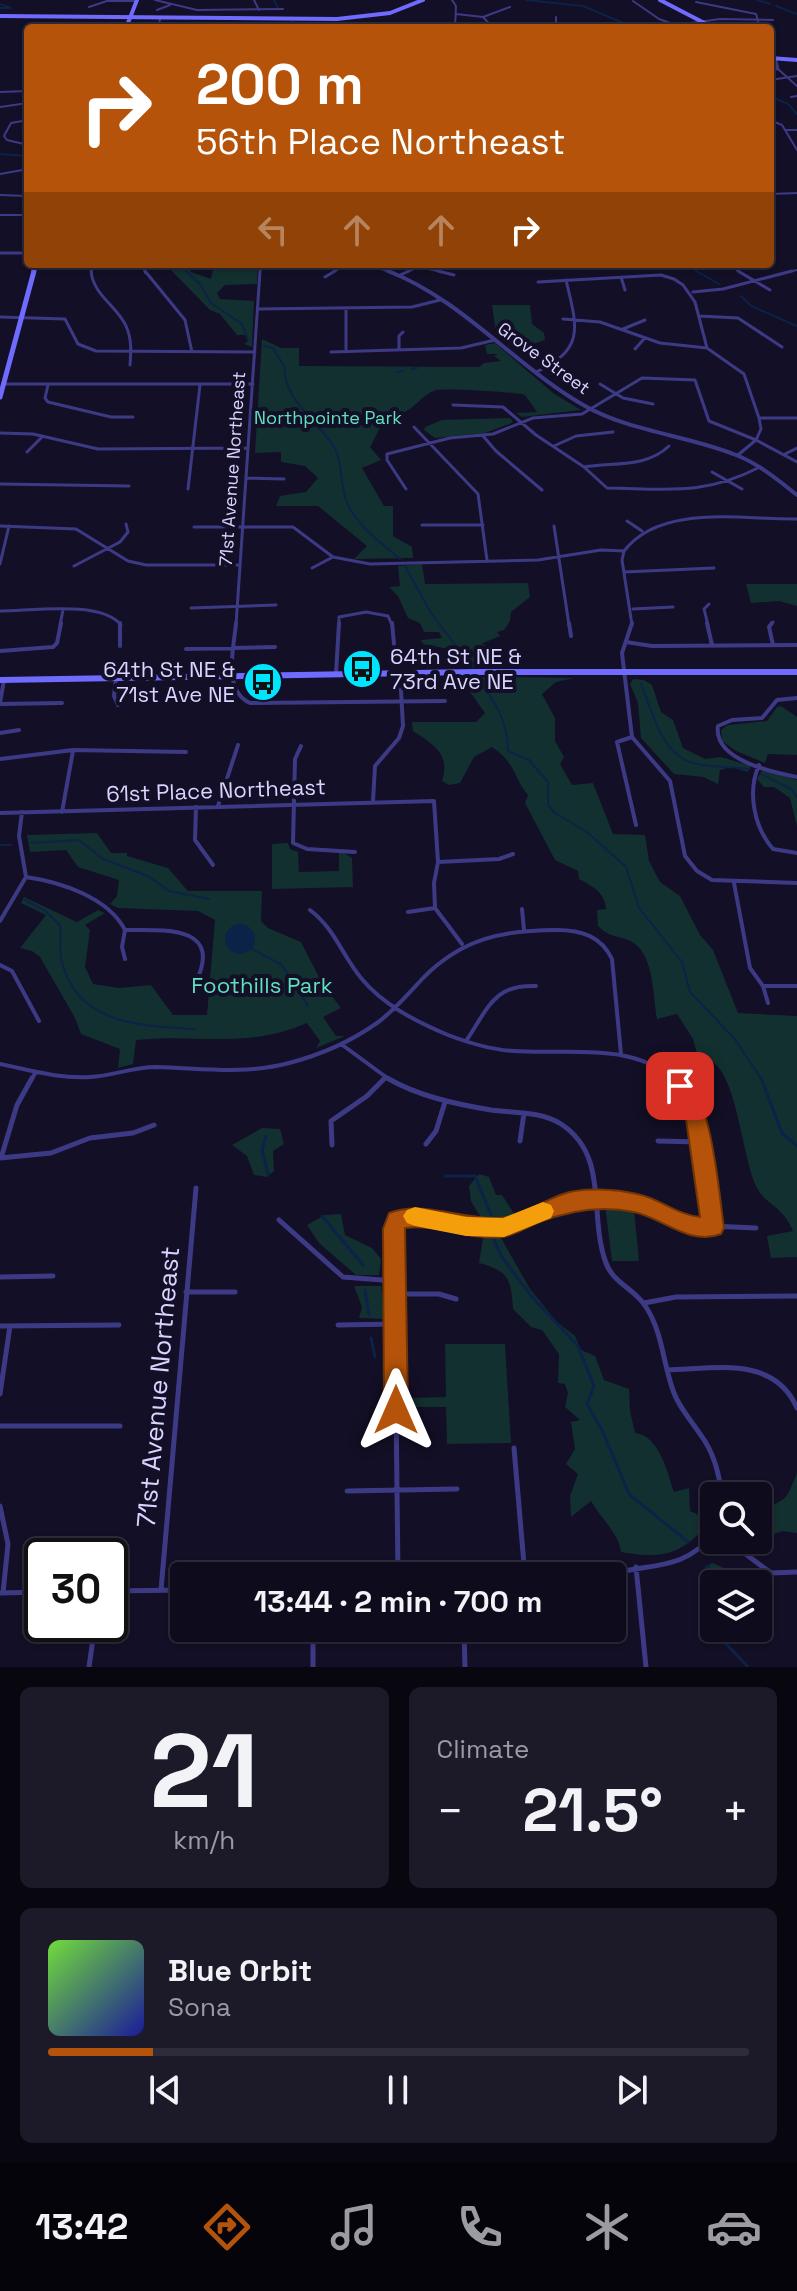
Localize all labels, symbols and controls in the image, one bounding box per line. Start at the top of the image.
text: 200 m [196,49,364,120]
icon: right [64,56,168,160]
text: 56th Place Northeast [196,119,566,165]
icon: left [251,208,295,252]
icon: ahead [335,208,379,252]
icon: ahead [419,208,463,252]
icon: right [503,208,547,252]
street label: Grove Street [493,317,595,399]
street label: 71st Avenue Northeast [214,371,250,567]
park label: Northpointe Park [254,406,402,429]
place label: 64th St NE & 73rd Ave NE [390,642,522,695]
bus stop icon: 64th St NE & 73rd Ave NE [341,648,383,690]
place label: 64th St NE & 71st Ave NE [103,655,235,708]
bus stop icon: 64th St NE & 71st Ave NE [242,661,284,703]
street label: 61st Place Northeast [106,772,326,808]
park label: Foothills Park [191,971,333,999]
pin [646,1052,714,1120]
icon: arrive [658,1064,702,1108]
street label: 71st Avenue Northeast [129,1245,187,1529]
position arrow [354,1368,438,1452]
map controls [700,1482,772,1642]
button: search [700,1482,772,1554]
speed limit sign: 30 [24,1538,128,1642]
button: layers [700,1570,772,1642]
text: 13:44 · 2 min · 700 m [254,1582,542,1621]
text: 21 [150,1705,259,1837]
text: Climate [437,1732,529,1766]
text: 21.5° [523,1772,663,1849]
text: − [437,1783,464,1839]
text: + [722,1783,749,1839]
text: km/h [173,1823,235,1857]
text: Blue Orbit [168,1951,312,1990]
text: Sona [168,1990,231,2024]
icon: previous [143,2068,187,2112]
icon: pause [376,2068,420,2112]
icon: next [610,2068,654,2112]
icon: directions [199,2199,255,2255]
icon: music [326,2199,382,2255]
icon: phone [452,2199,508,2255]
icon: climate [579,2199,635,2255]
icon: car [706,2199,762,2255]
text: 13:42 [35,2204,128,2250]

